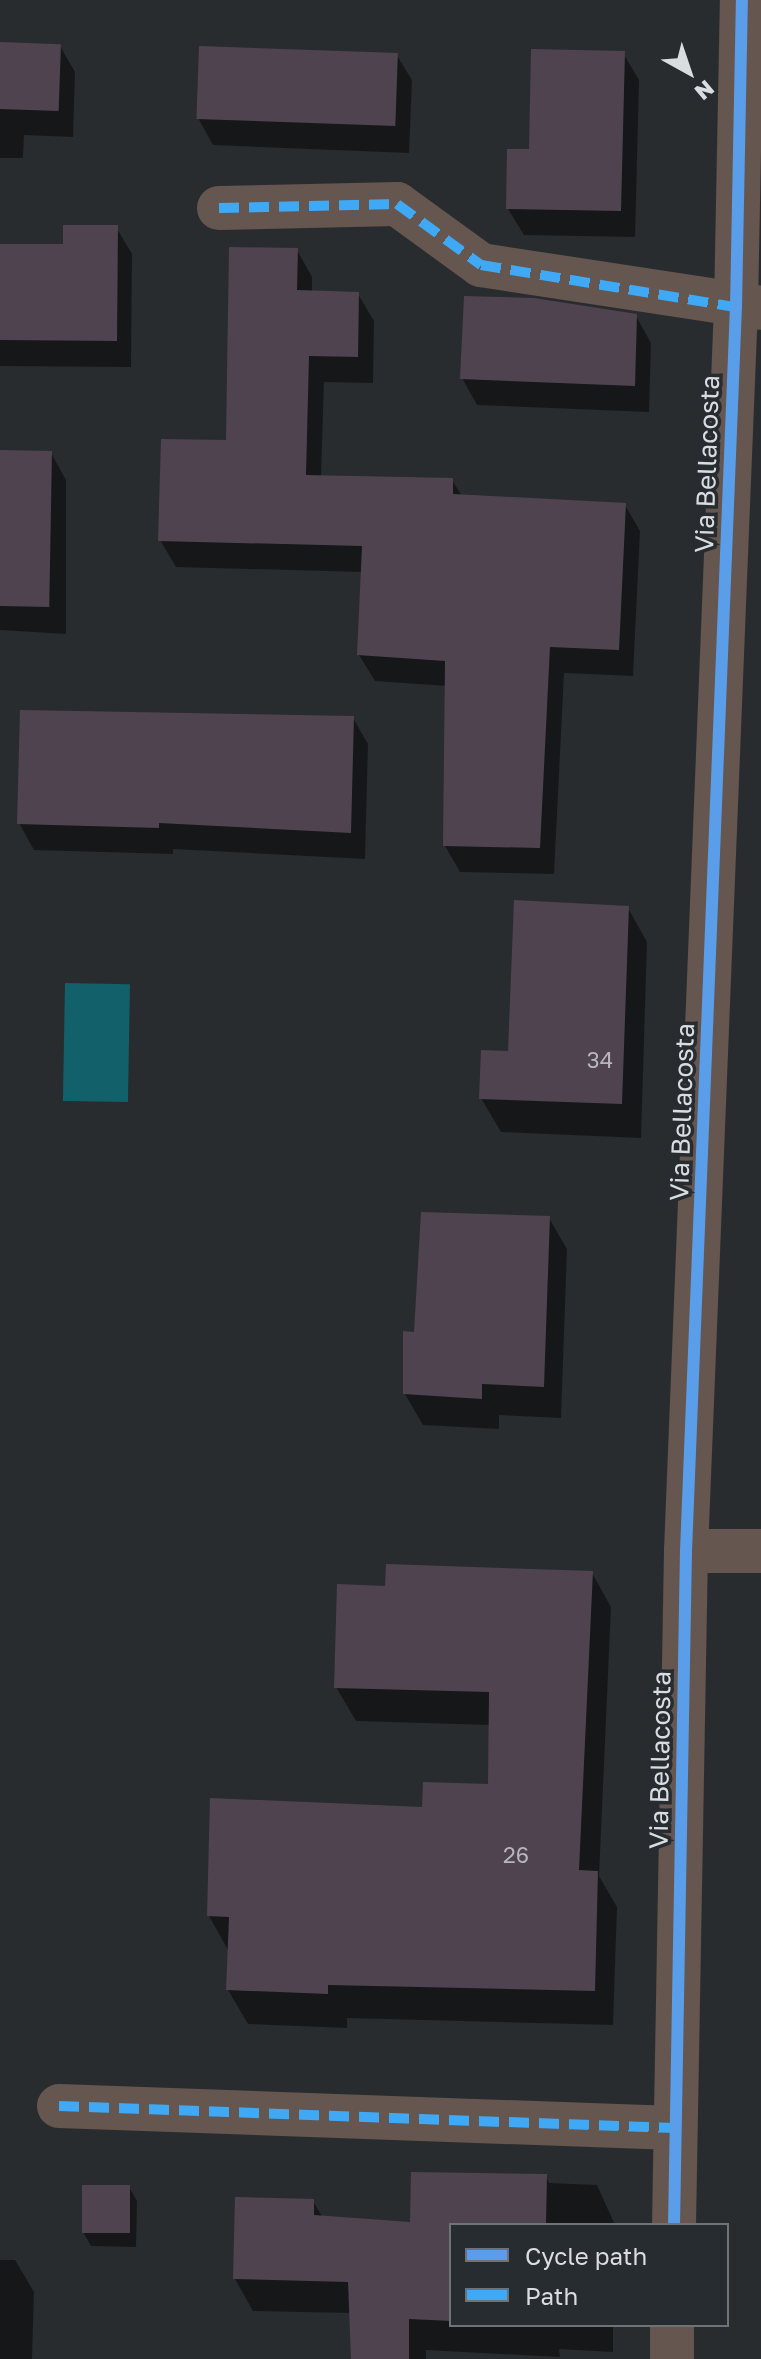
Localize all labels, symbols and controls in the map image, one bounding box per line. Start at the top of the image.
north arrow [649,32,729,112]
text: N [690,75,720,106]
street label: Via Bellacosta [688,374,726,554]
street label: Via Bellacosta [663,1022,701,1202]
house number: 34 [587,1047,613,1073]
street label: Via Bellacosta [643,1671,677,1849]
house number: 26 [503,1842,529,1868]
legend [449,2223,729,2327]
text: Cycle path [525,2241,647,2270]
text: Path [525,2281,578,2310]

